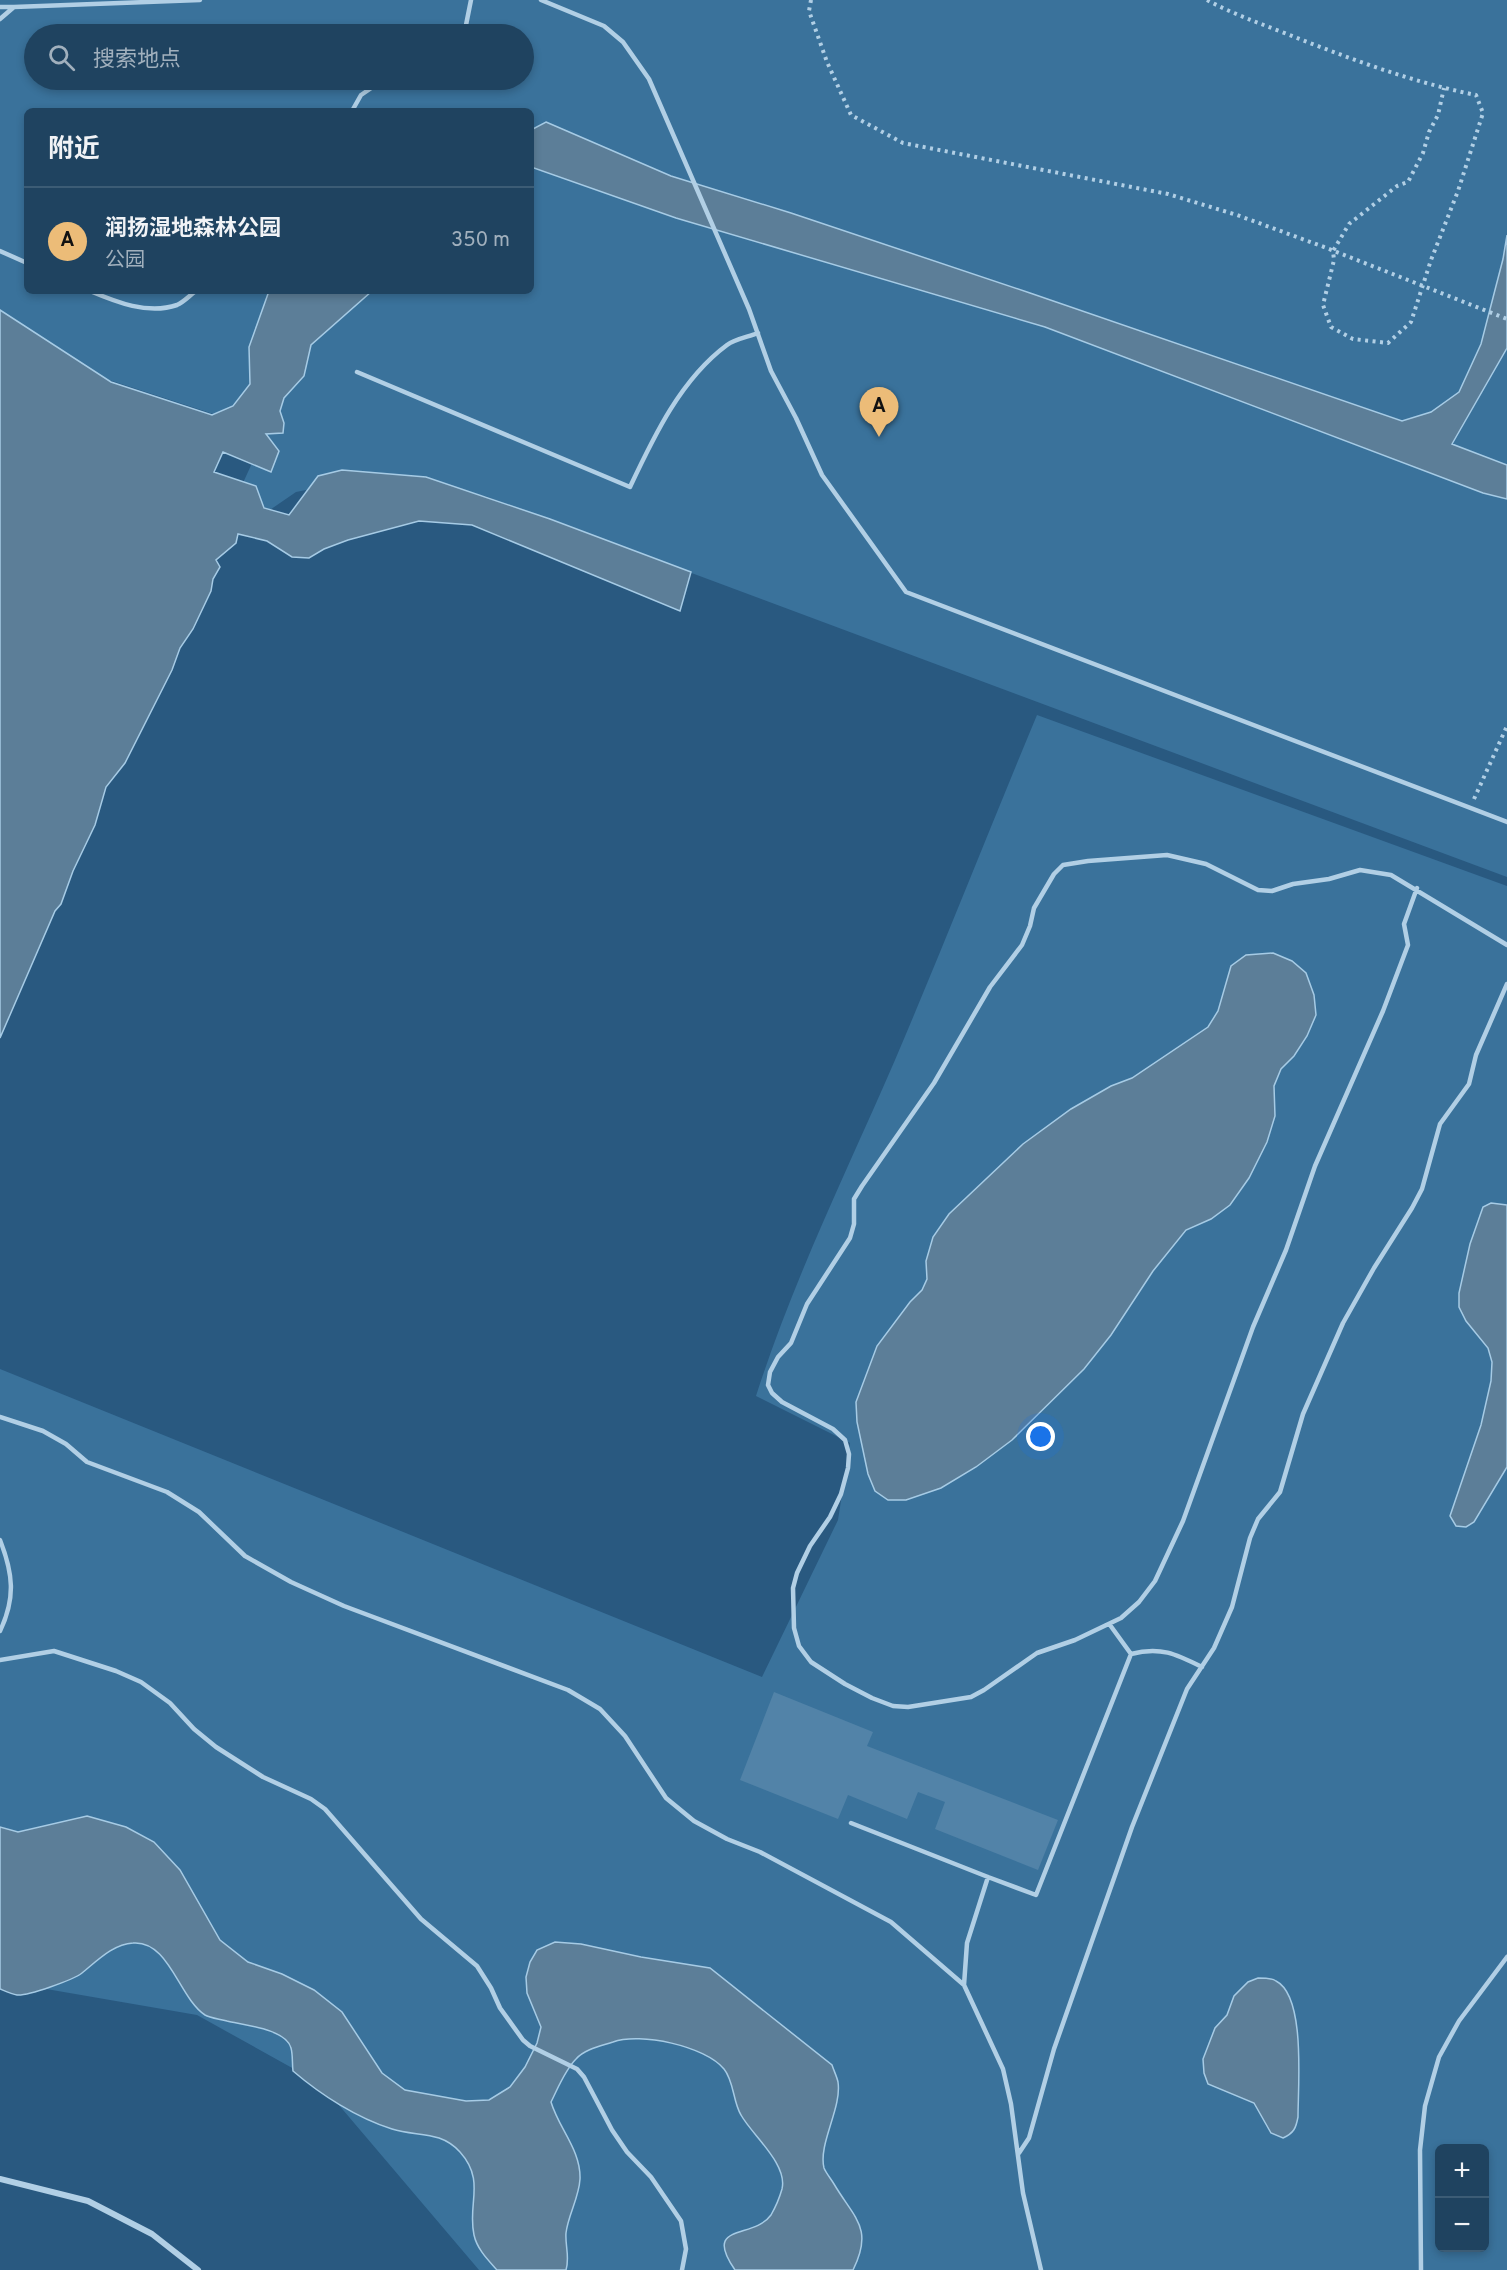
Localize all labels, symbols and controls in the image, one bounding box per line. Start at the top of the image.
search box [24,24,534,90]
icon: search [45,41,78,74]
text: 搜索地点 [93,47,181,74]
text: 附近 [48,134,100,167]
text: 润扬湿地森林公园 [105,216,281,243]
text: A [60,228,75,254]
text: 350 m [451,228,510,254]
text: 公园 [105,248,145,274]
pin: A [860,388,898,437]
your location [1026,1422,1055,1451]
map controls [1435,2144,1489,2252]
button: + [1435,2144,1489,2198]
button: − [1435,2198,1489,2252]

